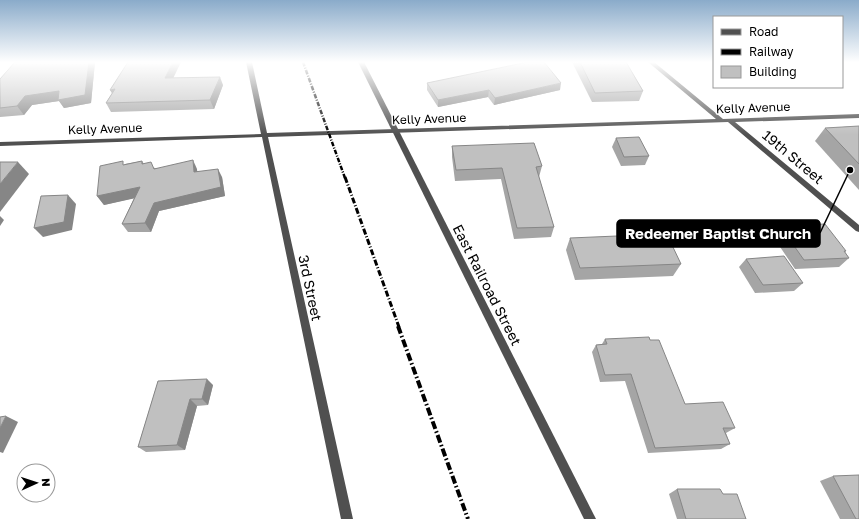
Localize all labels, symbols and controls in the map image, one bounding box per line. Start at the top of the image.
legend [713,16,843,88]
text: Road [749,24,778,39]
text: Railway [749,44,794,59]
text: Building [749,64,797,79]
street label: Kelly Avenue [715,99,791,116]
street label: Kelly Avenue [391,110,467,127]
street label: Kelly Avenue [67,120,143,137]
street label: 19th Street [759,126,827,187]
callout: Redeemer Baptist Church [617,220,820,247]
street label: East Railroad Street [450,221,525,348]
text: Redeemer Baptist Church [625,224,811,242]
street label: 3rd Street [295,253,326,322]
north arrow [16,463,56,503]
text: N [40,478,53,487]

